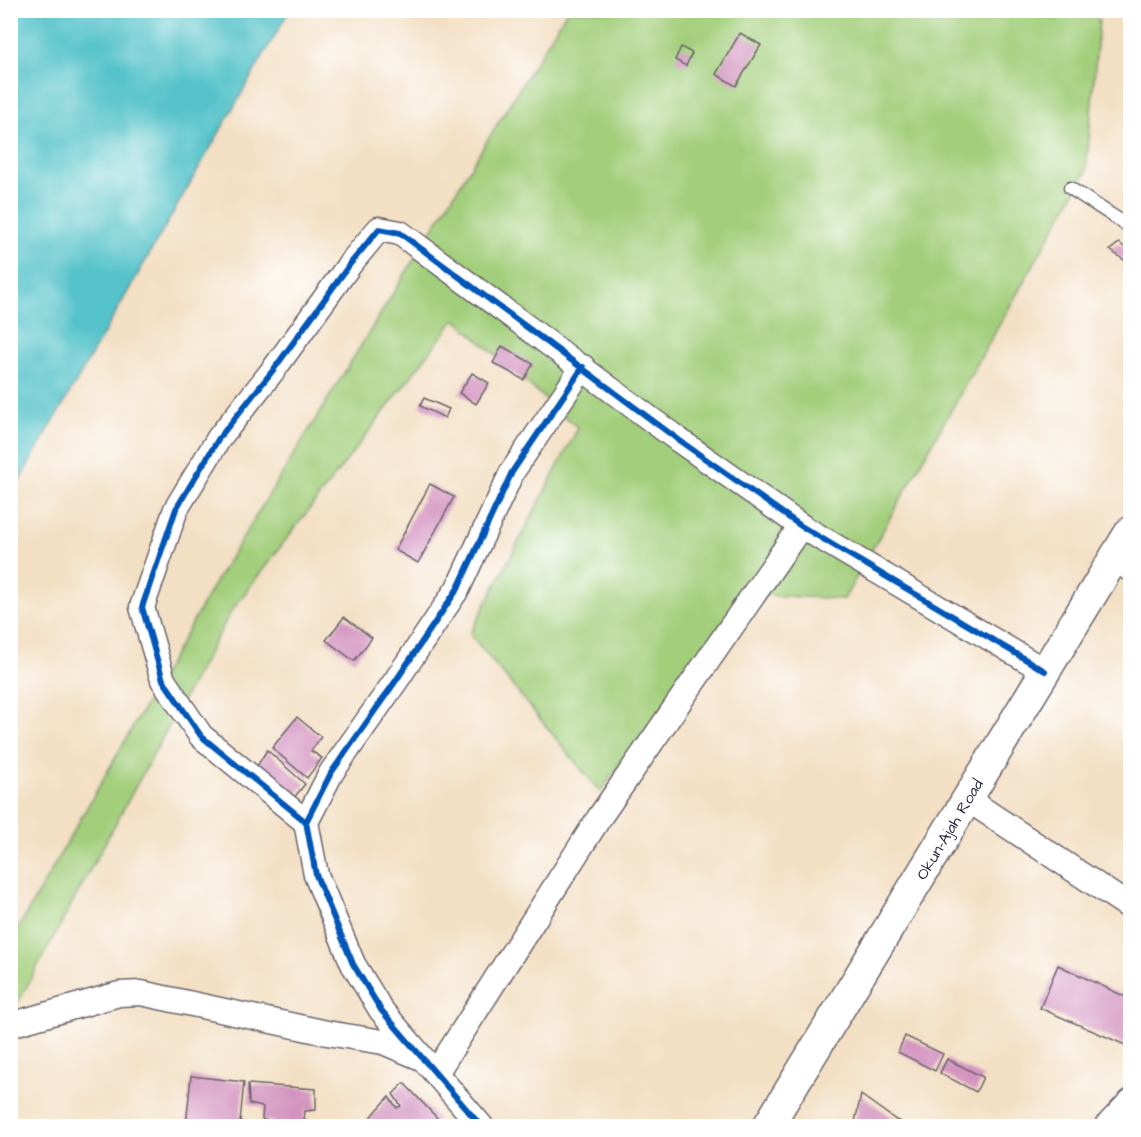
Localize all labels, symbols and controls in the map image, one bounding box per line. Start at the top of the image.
street label: Okun-Ajah Road [911,775,989,884]

